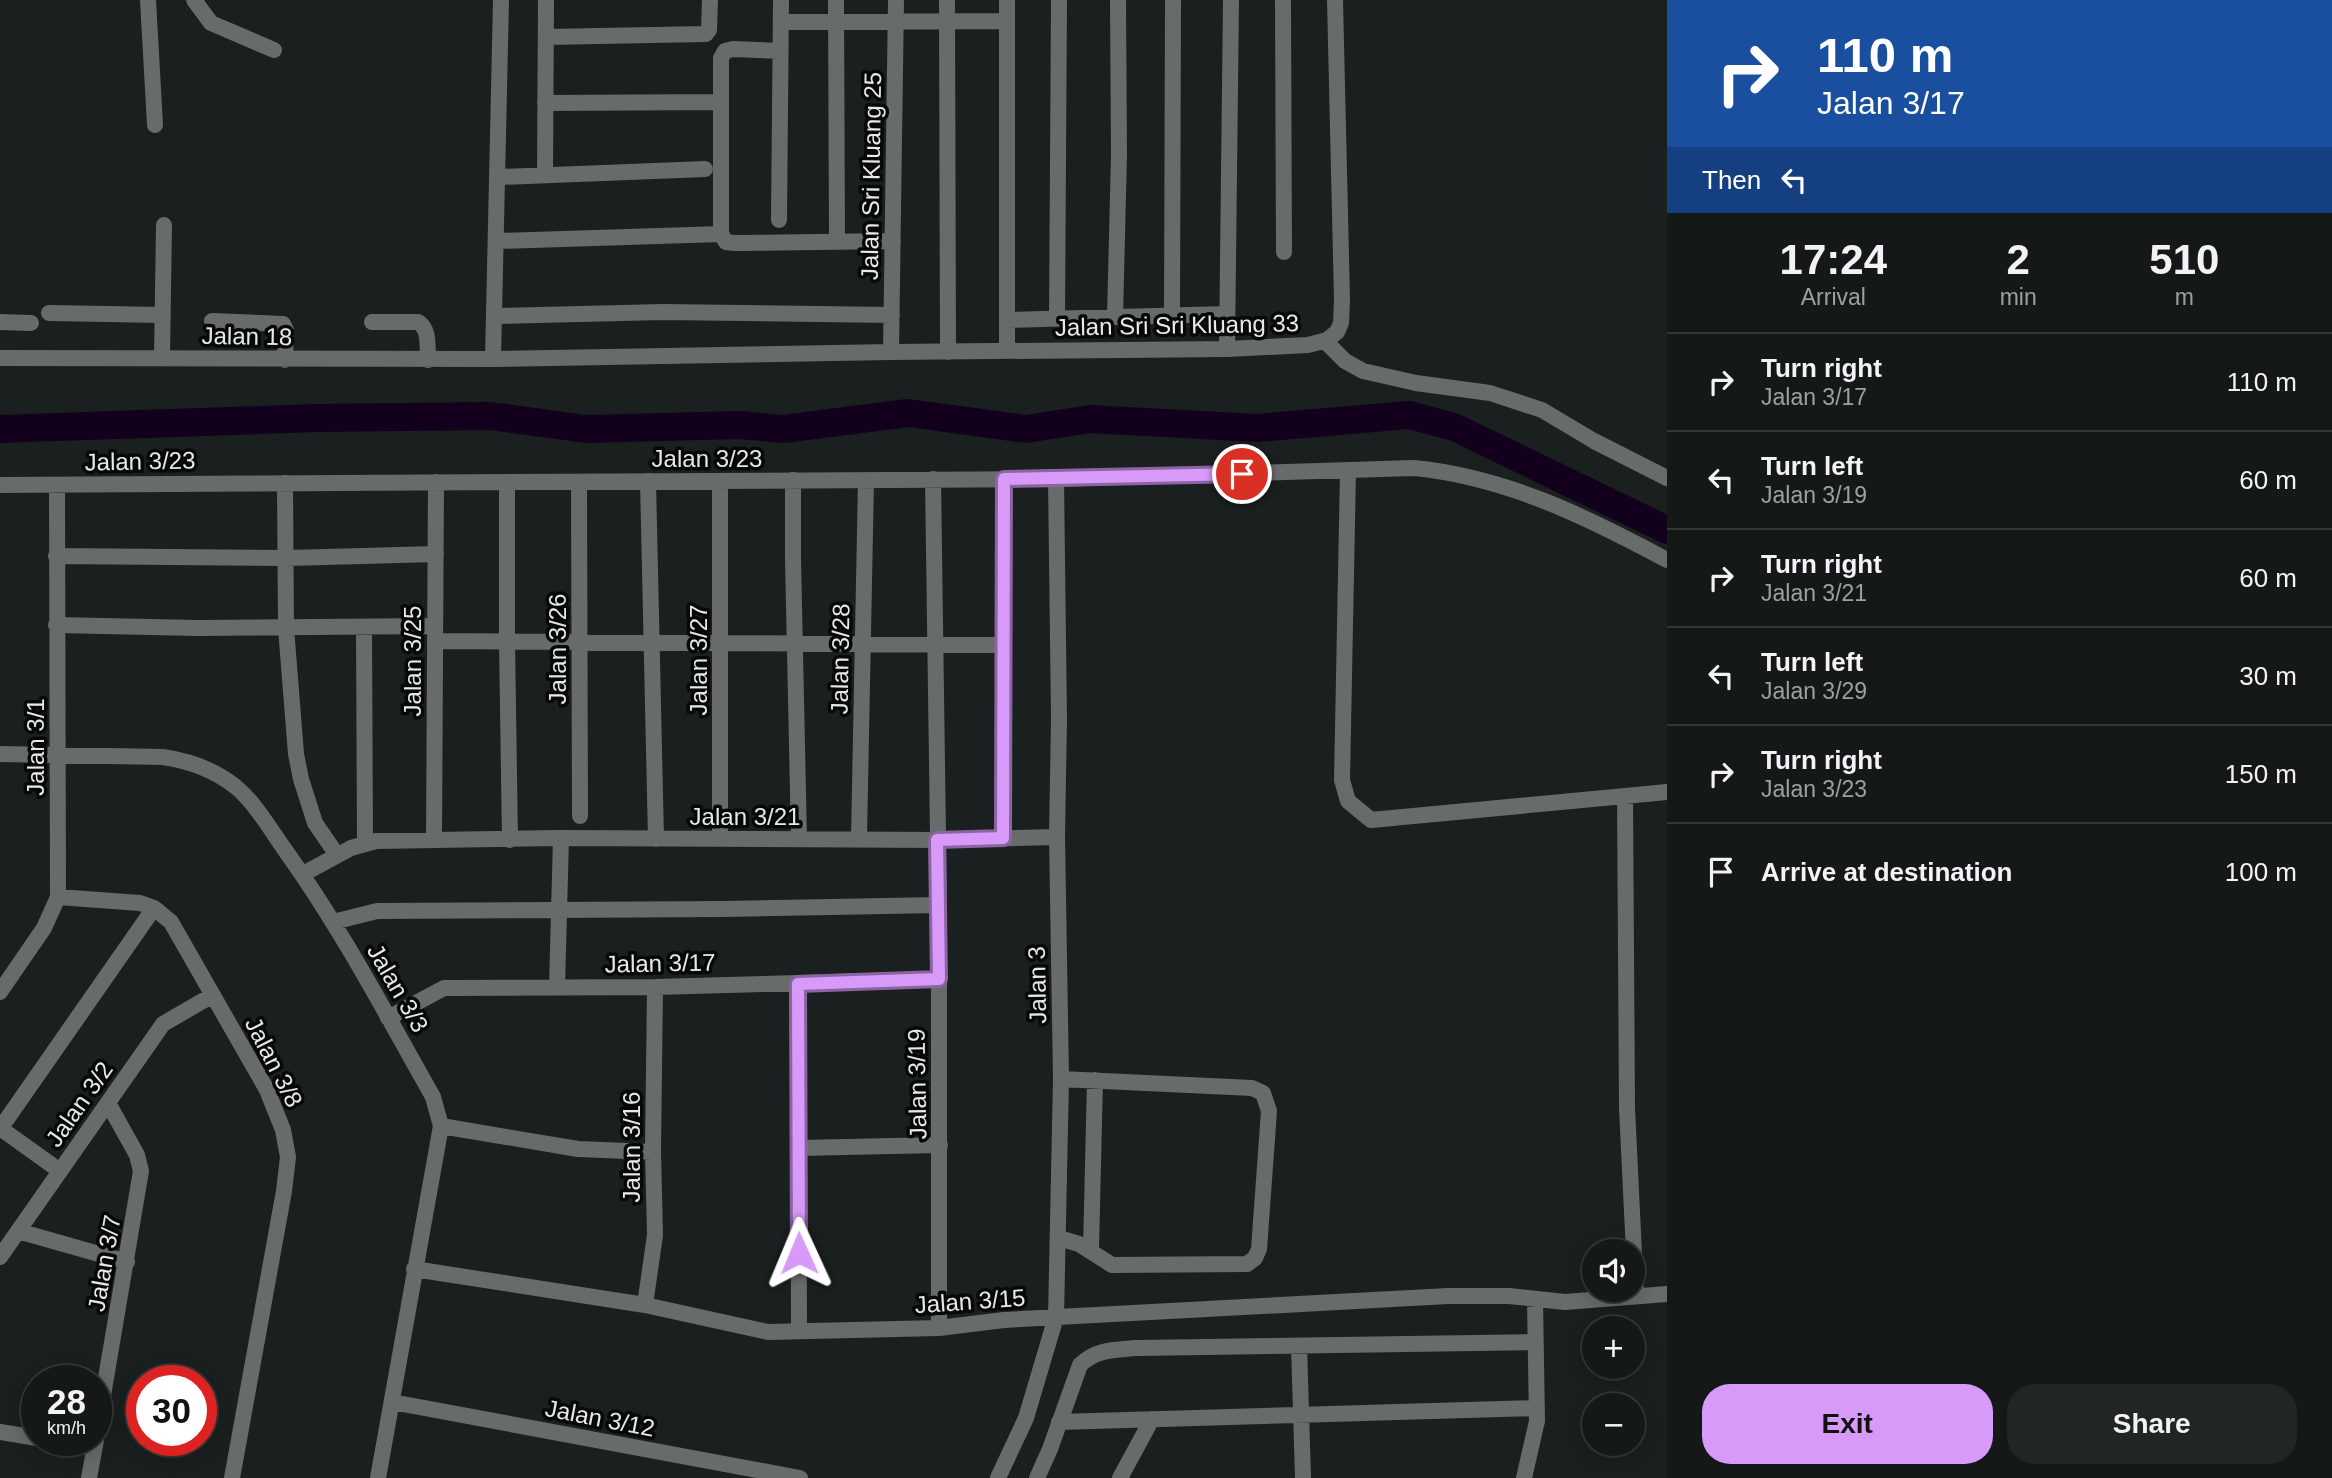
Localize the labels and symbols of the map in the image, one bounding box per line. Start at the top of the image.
street label: Jalan Sri Kluang 25 [856,72,886,280]
street label: Jalan Sri Sri Kluang 33 [1055,309,1299,341]
street label: Jalan 18 [201,322,293,350]
pin [1212,444,1272,504]
street label: Jalan 3/23 [652,445,762,472]
street label: Jalan 3/23 [84,447,196,475]
street label: Jalan 3/26 [544,594,571,704]
street label: Jalan 3/28 [826,603,854,715]
street label: Jalan 3/27 [685,605,712,715]
street label: Jalan 3/25 [399,606,426,716]
street label: Jalan 3/1 [22,698,49,796]
street label: Jalan 3/21 [690,803,800,830]
street label: Jalan 3/3 [362,939,434,1037]
street label: Jalan 3 [1023,946,1051,1024]
street label: Jalan 3/17 [604,949,716,977]
street label: Jalan 3/8 [240,1012,308,1112]
street label: Jalan 3/19 [903,1028,931,1140]
street label: Jalan 3/2 [40,1056,118,1152]
street label: Jalan 3/16 [618,1092,645,1202]
street label: Jalan 3/7 [82,1213,126,1313]
position arrow [762,1216,836,1290]
street label: Jalan 3/15 [914,1284,1026,1318]
speed limit sign: 30 [126,1365,217,1456]
street label: Jalan 3/12 [543,1394,657,1442]

